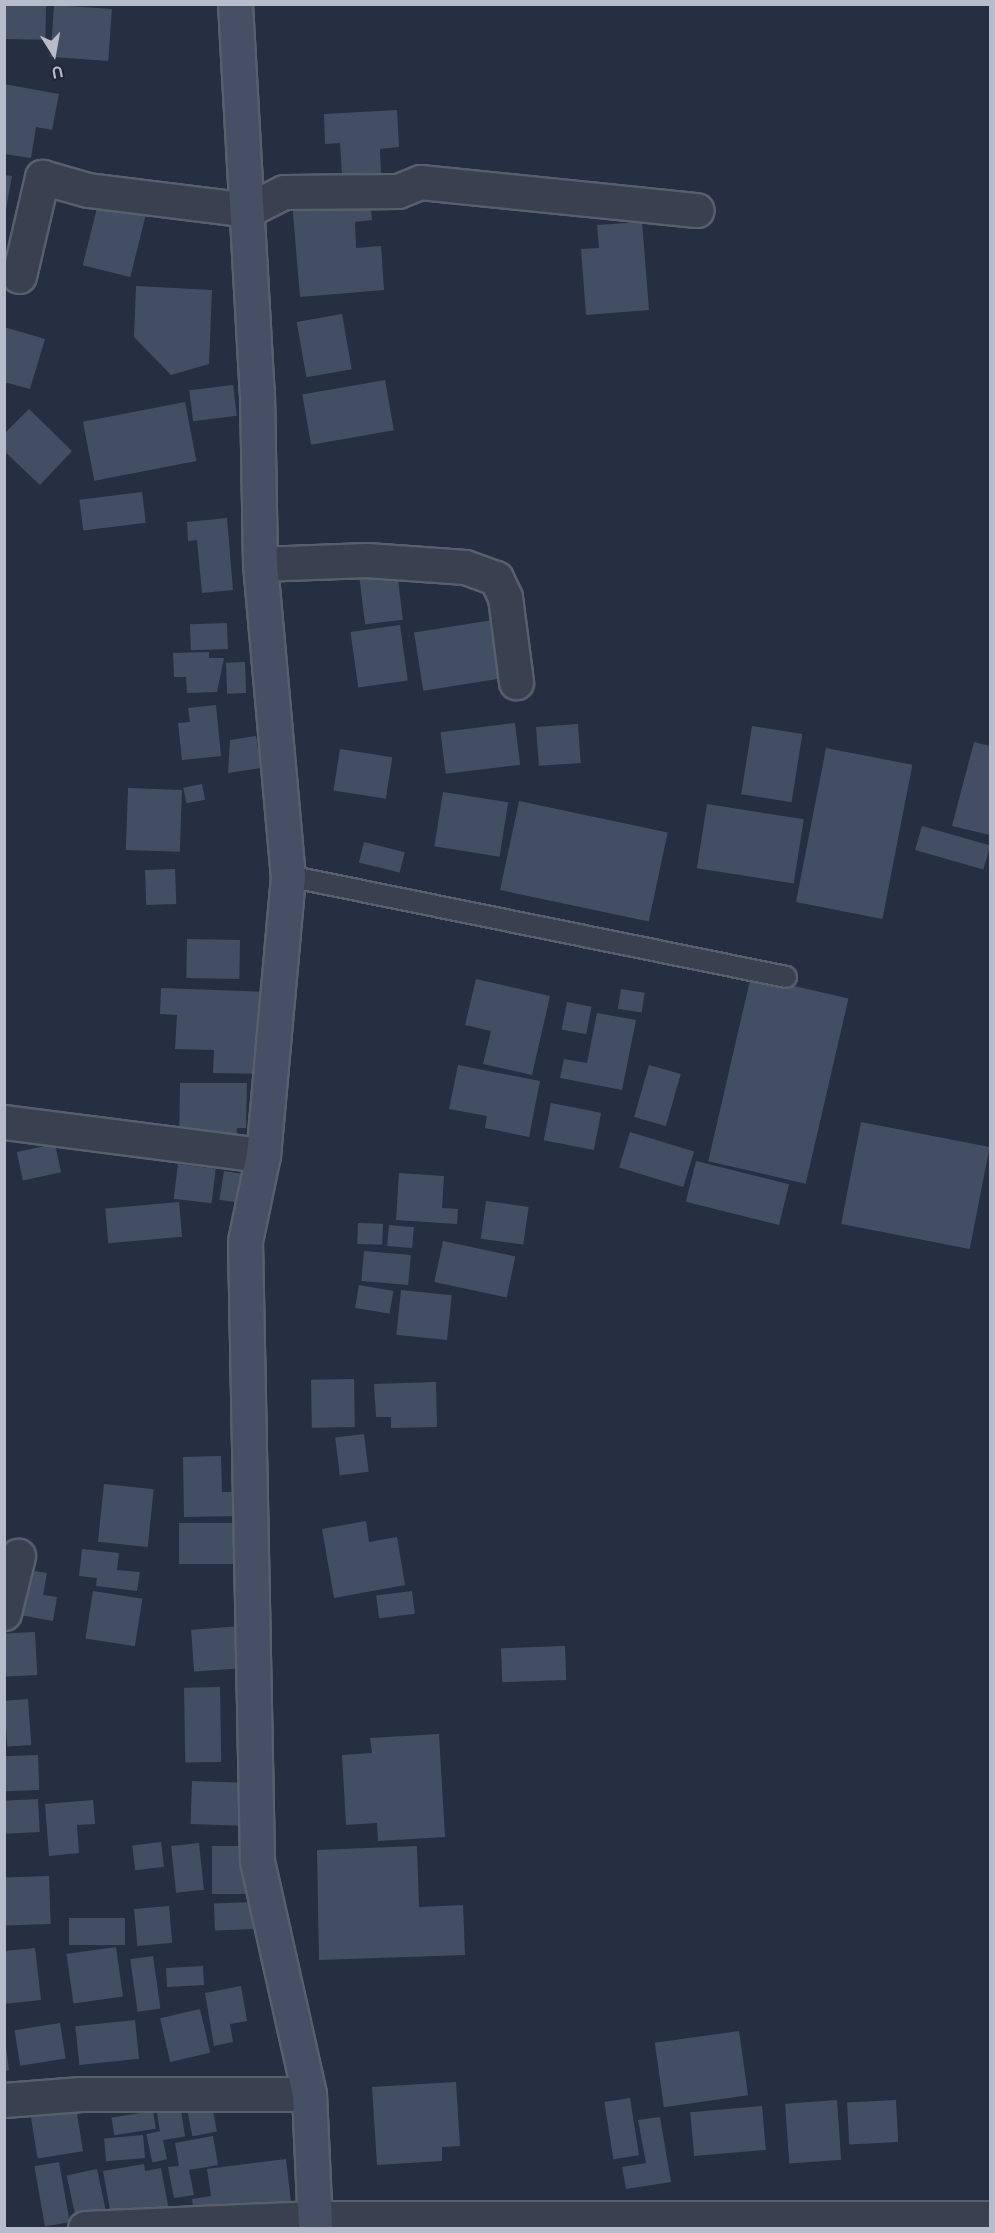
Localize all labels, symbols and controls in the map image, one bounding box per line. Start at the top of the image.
north arrow [24,24,84,84]
text: U [50,61,65,84]

